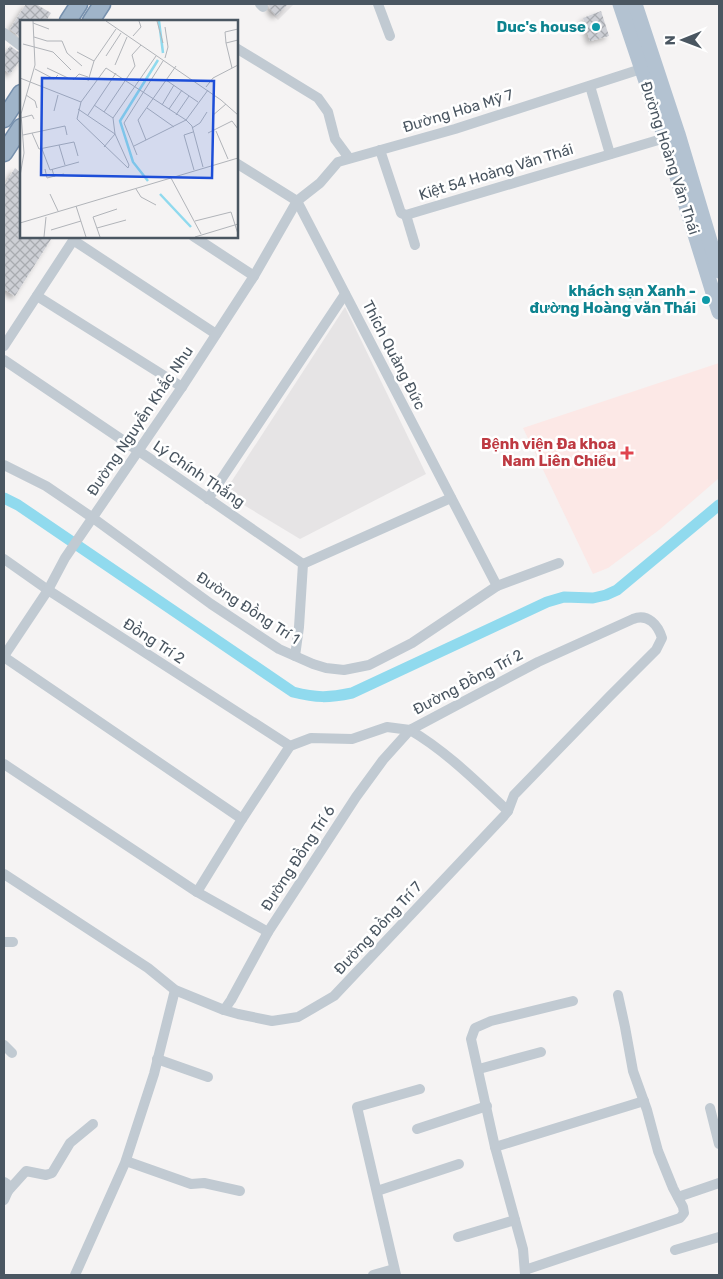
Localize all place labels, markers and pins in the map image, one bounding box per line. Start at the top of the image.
place label: Duc's house [497,18,586,36]
marker: Duc's house [590,21,602,33]
place label: khách sạn Xanh - đường Hoàng văn Thái [529,282,696,317]
marker: khách sạn Xanh - đường Hoàng văn Thái [700,294,712,306]
place label: Bệnh viện Đa khoa Nam Liên Chiểu [481,435,616,470]
marker: Bệnh viện Đa khoa Nam Liên Chiểu [620,446,634,460]

